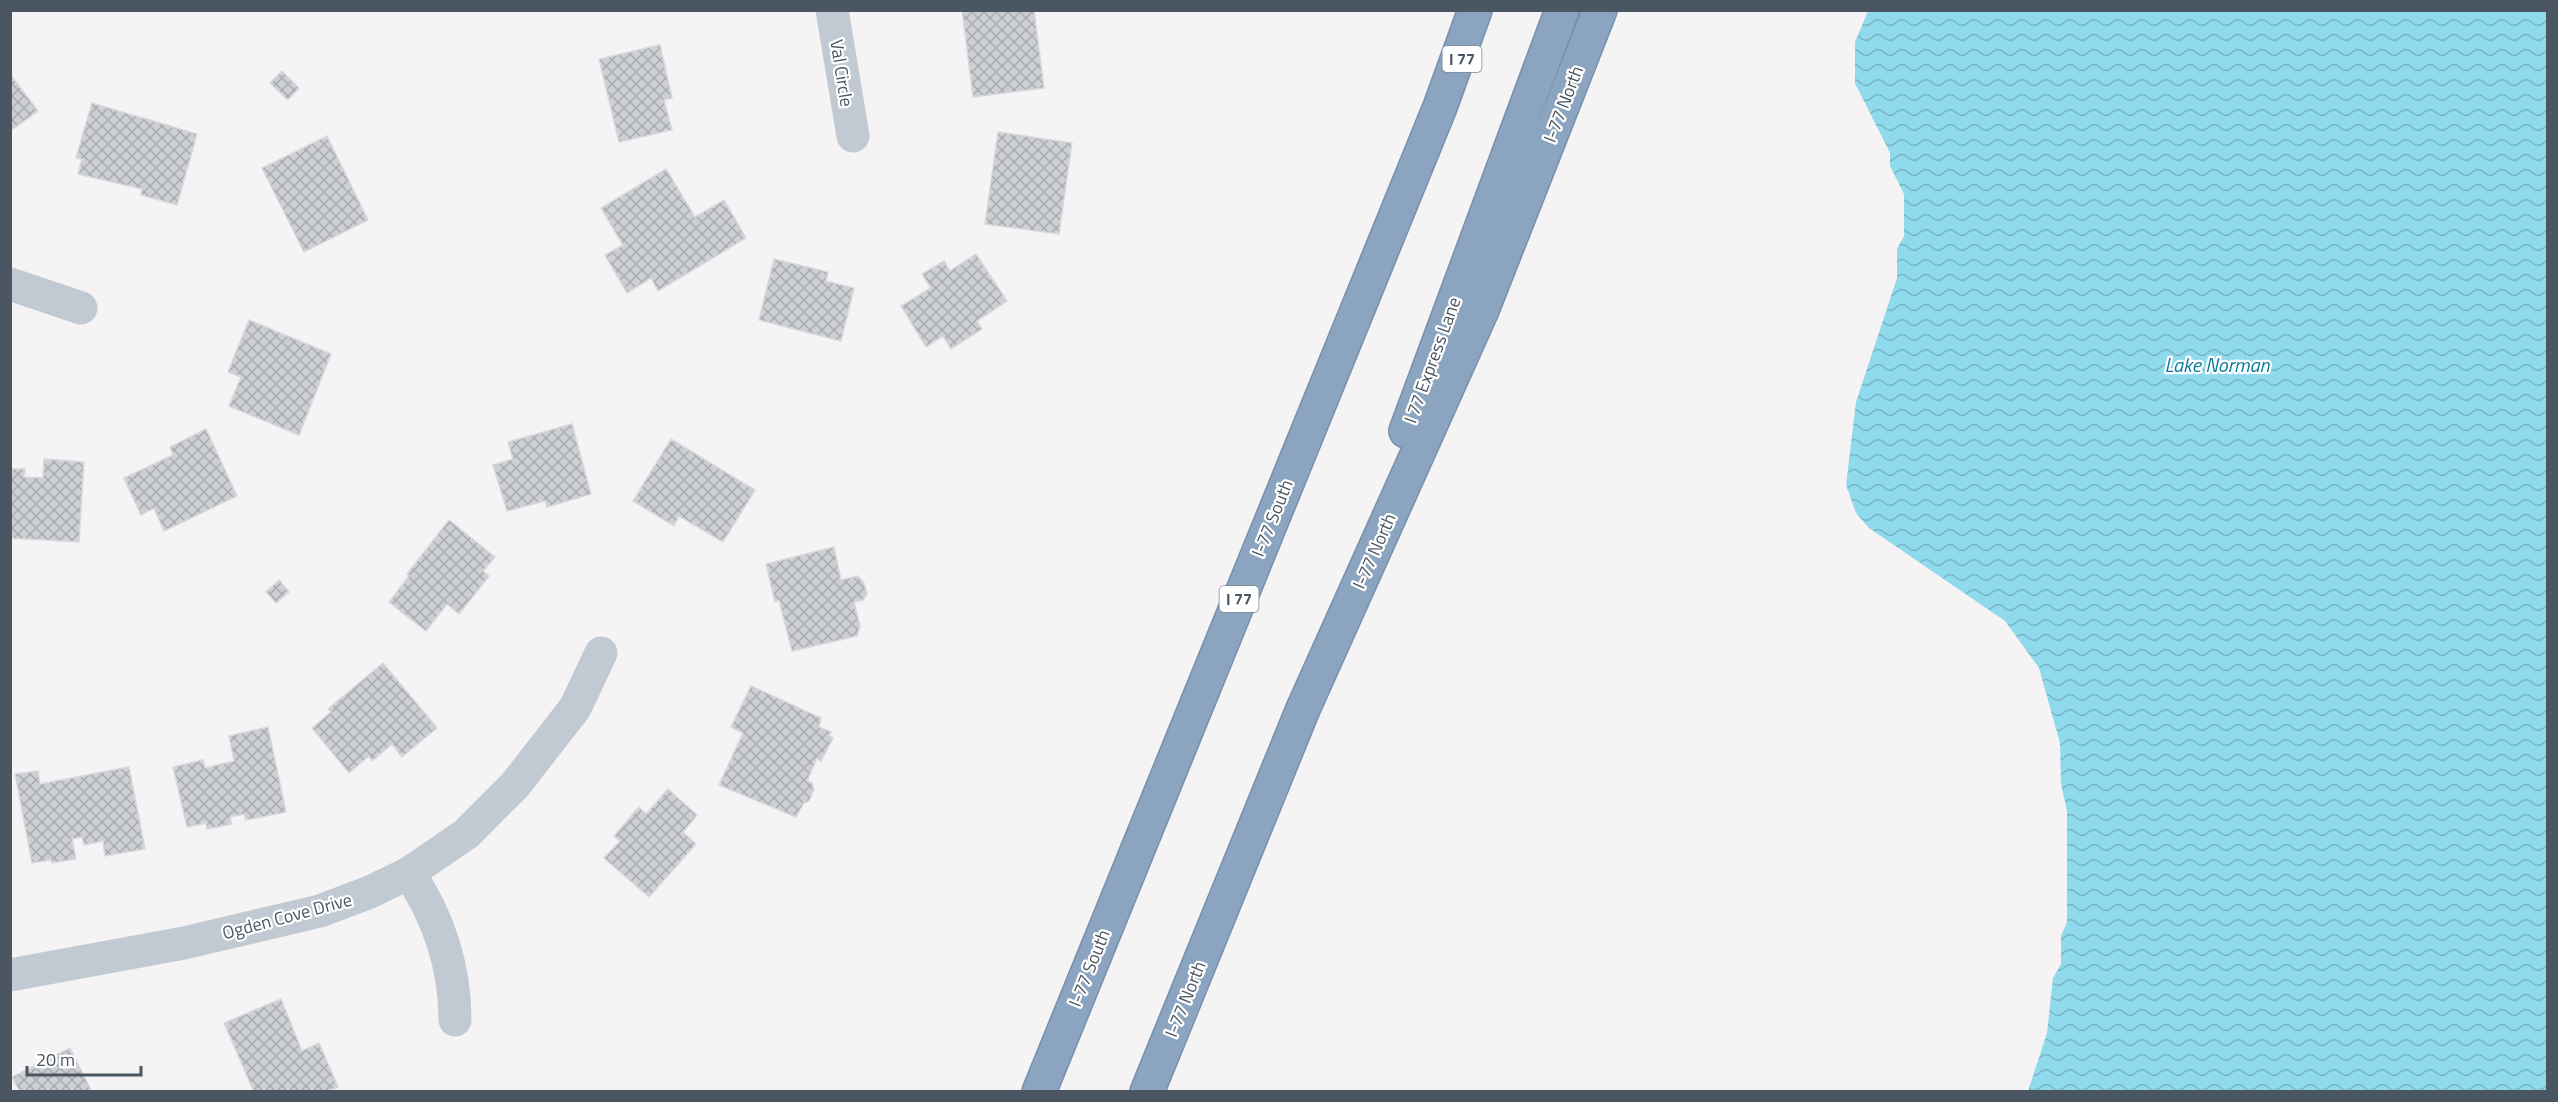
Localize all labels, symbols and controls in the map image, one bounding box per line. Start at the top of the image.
street label: Val Circle [823,37,861,109]
road number: I 77 [1442,46,1482,72]
street label: I-77 North [1536,62,1590,146]
street label: I 77 Express Lane [1397,293,1467,427]
water label: Lake Norman [2165,349,2270,380]
street label: I-77 South [1244,475,1300,561]
street label: I-77 North [1345,509,1403,593]
road number: I 77 [1220,586,1258,612]
street label: Ogden Cove Drive [219,886,355,946]
street label: I-77 South [1061,925,1117,1011]
street label: I-77 North [1157,957,1213,1041]
scale bar [27,1039,141,1077]
text: 20 m [36,1046,75,1073]

